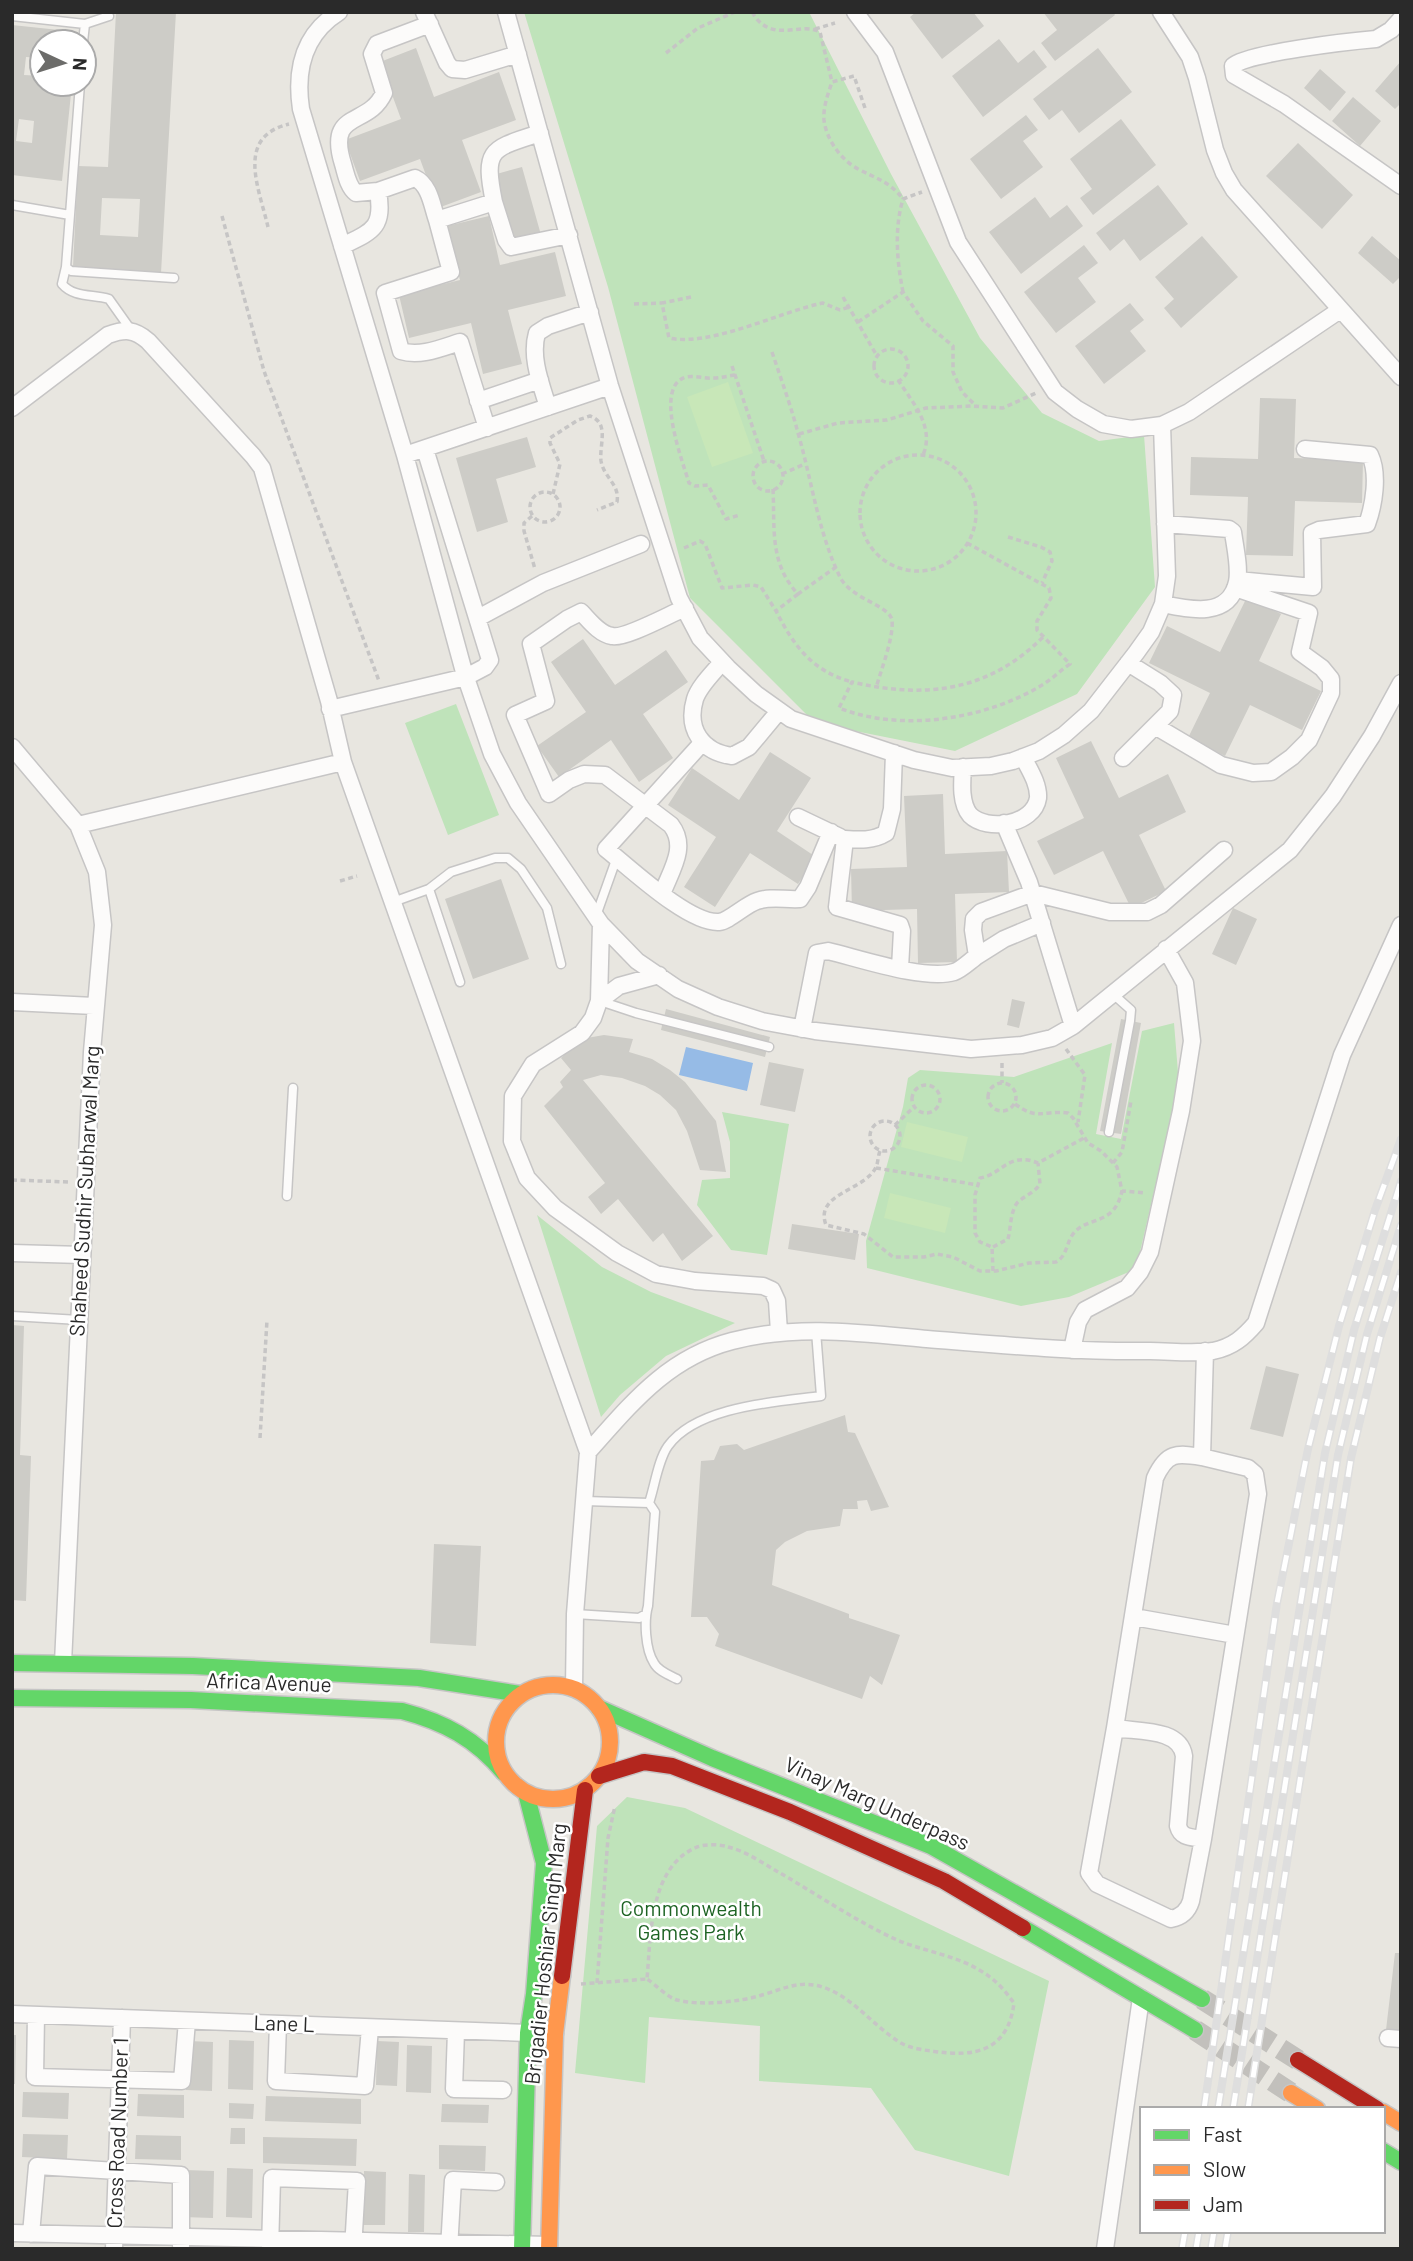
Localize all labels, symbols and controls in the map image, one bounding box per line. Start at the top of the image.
north arrow [28,28,98,98]
text: N [69,57,92,71]
street label: Shaheed Sudhir Subharwal Marg [63,1045,104,1337]
street label: Africa Avenue [206,1667,332,1696]
street label: Vinay Marg Underpass [781,1751,974,1855]
street label: Brigadier Hoshiar Singh Marg [518,1822,571,2086]
park label: Commonwealth Games Park [620,1895,762,1944]
street label: Lane L [253,2009,315,2036]
street label: Cross Road Number 1 [101,2037,132,2229]
legend [1140,2107,1385,2233]
text: Fast [1203,2121,1243,2146]
text: Slow [1203,2156,1246,2181]
text: Jam [1203,2191,1243,2216]

